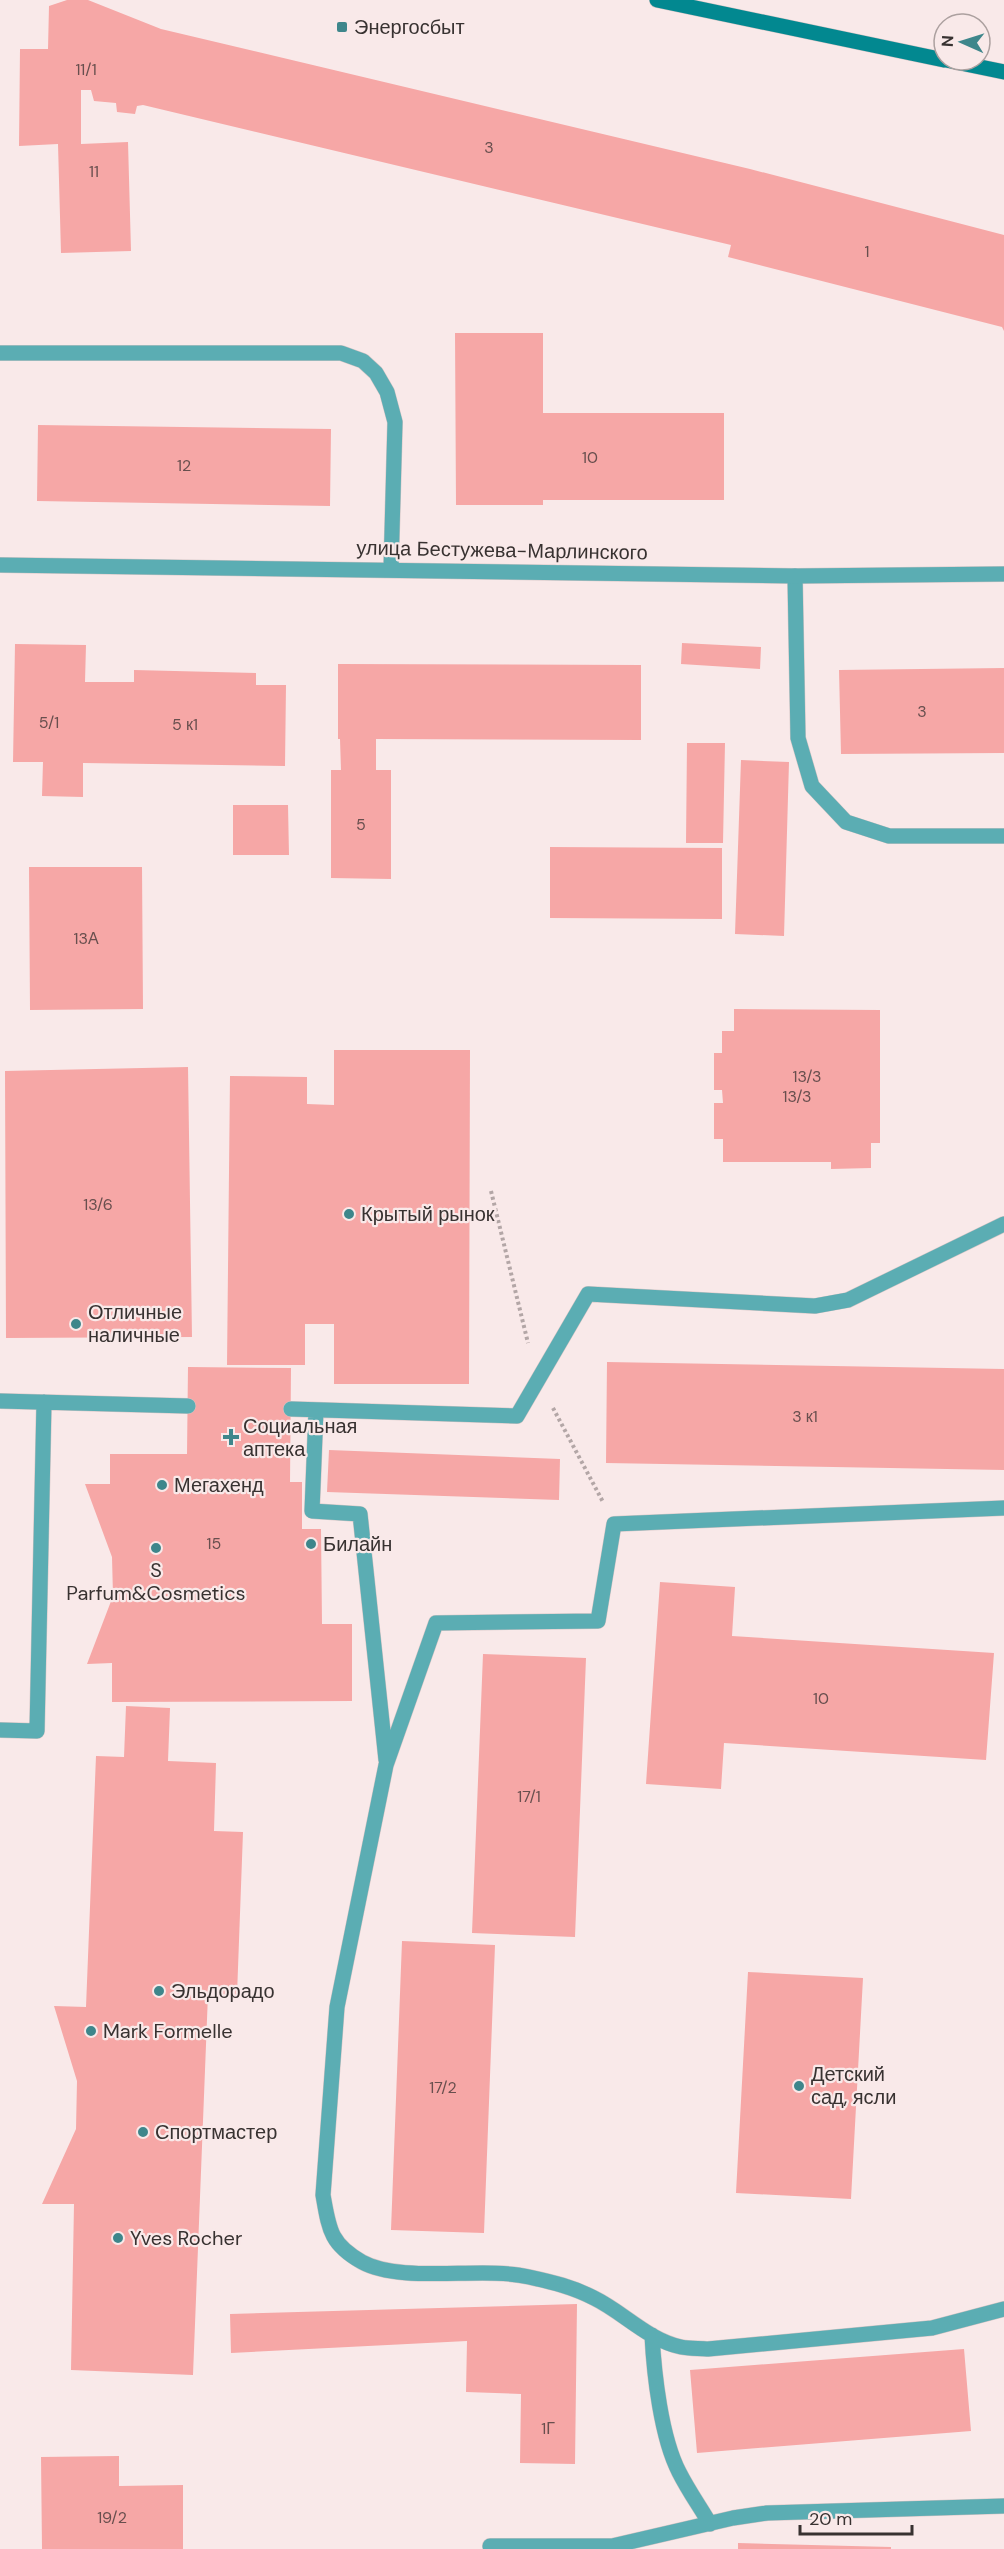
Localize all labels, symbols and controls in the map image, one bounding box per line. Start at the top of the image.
north arrow [932,12,992,72]
place label: Энергосбыт [354,14,465,40]
marker: Энергосбыт [335,20,349,34]
text: N [937,35,958,48]
house number: 11/1 [75,59,97,80]
house number: 3 [484,137,494,158]
house number: 11 [89,161,99,182]
house number: 1 [865,241,870,262]
house number: 10 [582,447,598,468]
house number: 12 [177,455,191,476]
street label: улица Бестужева-Марлинского [356,534,648,566]
house number: 3 [917,701,927,722]
house number: 5/1 [39,712,59,733]
house number: 5 к1 [172,714,198,735]
house number: 5 [356,814,366,835]
house number: 13А [73,928,99,949]
house number: 13/3 [793,1066,821,1087]
house number: 13/3 [783,1086,811,1107]
house number: 13/6 [83,1194,113,1215]
place label: Крытый рынок [361,1201,495,1227]
marker: Крытый рынок [342,1207,356,1221]
place label: Отличные наличные [88,1299,182,1348]
marker: Отличные наличные [69,1317,83,1331]
house number: 3 к1 [792,1406,818,1427]
place label: Социальная аптека [243,1413,357,1462]
marker: Социальная аптека [224,1430,238,1444]
place label: Мегахенд [174,1472,264,1498]
marker: Мегахенд [155,1478,169,1492]
place label: Билайн [323,1531,392,1557]
house number: 15 [207,1533,221,1554]
marker: Билайн [304,1537,318,1551]
marker: S Parfum&Cosmetics [149,1541,163,1555]
place label: S Parfum&Cosmetics [66,1557,246,1606]
house number: 10 [813,1688,829,1709]
house number: 17/1 [517,1786,541,1807]
place label: Эльдорадо [171,1978,275,2004]
marker: Эльдорадо [152,1984,166,1998]
place label: Mark Formelle [103,2018,233,2044]
marker: Mark Formelle [84,2024,98,2038]
place label: Детский сад, ясли [811,2061,896,2110]
house number: 17/2 [429,2077,457,2098]
marker: Детский сад, ясли [792,2079,806,2093]
place label: Спортмастер [155,2119,277,2145]
marker: Спортмастер [136,2125,150,2139]
place label: Yves Rocher [130,2225,242,2251]
marker: Yves Rocher [111,2231,125,2245]
house number: 1Г [541,2418,555,2439]
scale bar [800,2498,912,2536]
house number: 19/2 [97,2507,127,2528]
text: 20 m [809,2507,852,2531]

